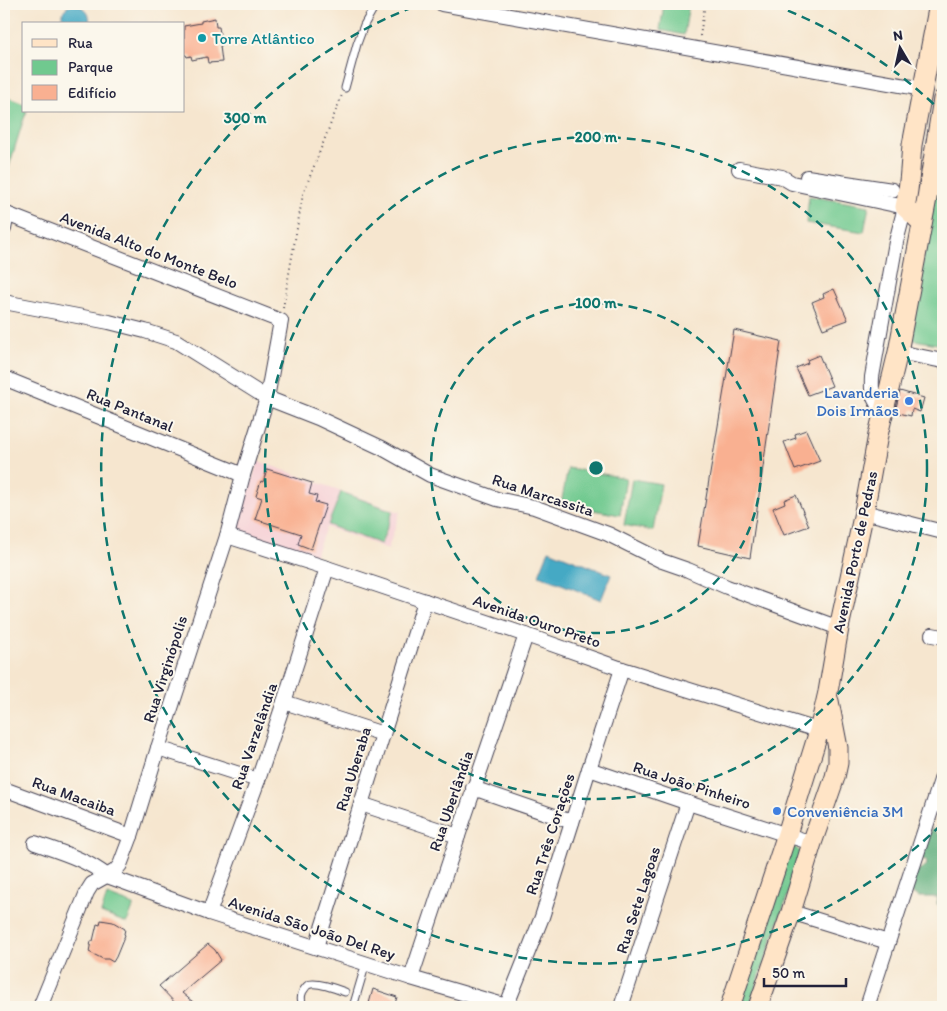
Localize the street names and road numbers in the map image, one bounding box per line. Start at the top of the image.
street label: Avenida Alto do Monte Belo [58,207,240,293]
street label: Rua Pantanal [84,384,177,436]
street label: Avenida Porto de Pedras [829,469,881,635]
street label: Rua Marcassita [490,470,597,521]
street label: Avenida Ouro Preto [471,590,603,652]
street label: Rua Virginópolis [139,613,191,725]
street label: Rua Varzelândia [227,679,281,792]
street label: Rua Uberaba [331,724,375,813]
street label: Rua Uberlândia [425,748,477,854]
street label: Rua João Pinheiro [631,757,753,813]
street label: Rua Três Corações [521,771,579,897]
street label: Rua Macaiba [30,772,119,820]
street label: Rua Sete Lagoas [612,844,664,956]
street label: Avenida São João Del Rey [226,892,398,964]

